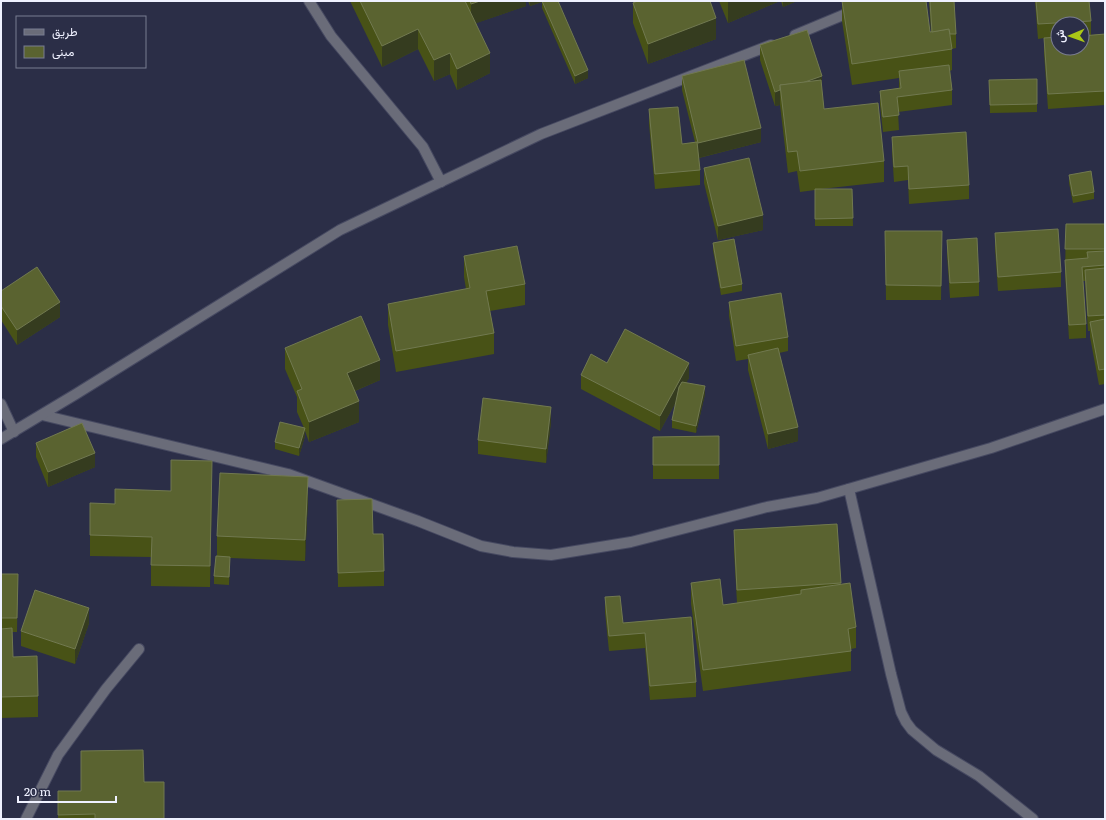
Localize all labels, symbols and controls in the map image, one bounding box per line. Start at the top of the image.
legend [16,16,146,68]
north arrow [1050,16,1090,56]
text: طريق [52,22,78,40]
text: ش [1051,29,1067,43]
text: مبنى [52,42,74,60]
scale bar [18,778,116,804]
text: 20 m [24,782,51,800]

